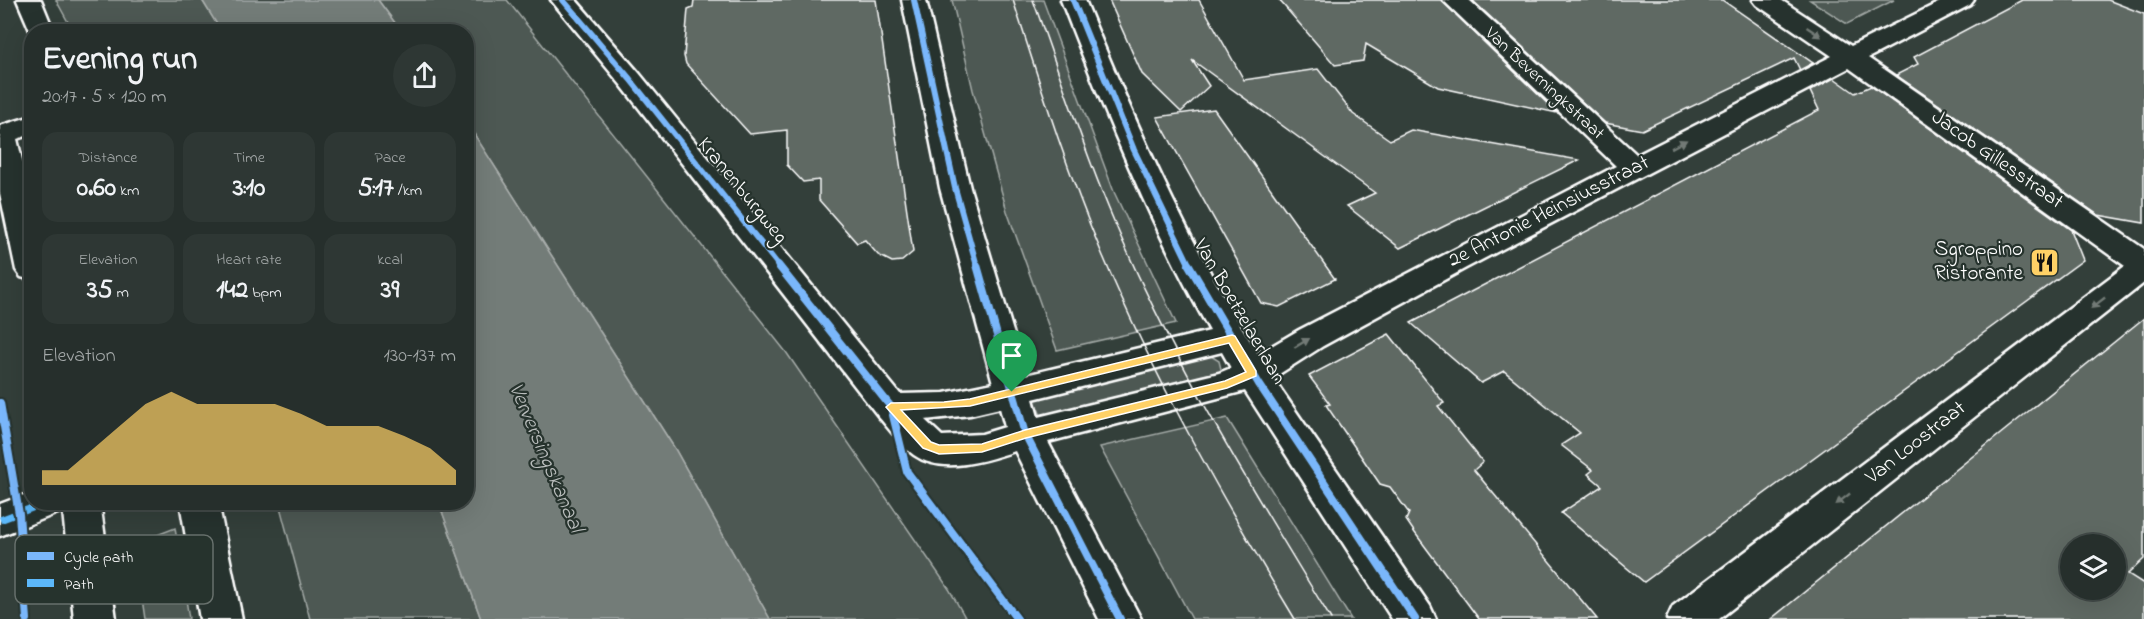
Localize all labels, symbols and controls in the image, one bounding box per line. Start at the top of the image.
street label: Van Beverningkstraat [1477,21,1610,147]
one-way arrow [1805,27,1822,38]
text: Evening run [42,36,197,84]
button: share [393,44,456,107]
text: 20:17 · 5 × 120 m [42,83,167,112]
street label: Jacob Gillesstraat [1925,103,2069,217]
street label: Kranenburgweg [688,131,794,252]
one-way arrow [1670,139,1687,149]
text: Distance [79,146,137,170]
text: Time [233,146,265,170]
text: Pace [374,146,406,170]
street label: 2e Antonie Heinsiusstraat [1443,148,1655,276]
text: 0.60 [77,170,116,208]
text: 3:10 [233,170,265,208]
text: 5:17 [358,170,394,208]
text: km [116,179,139,203]
text: /km [394,179,422,203]
street label: Van Boetzelaerlaan [1185,233,1293,390]
place label: Sgroppino Ristorante [1934,235,2024,289]
restaurant icon: Sgroppino Ristorante [2028,246,2060,278]
text: Elevation [79,248,137,272]
text: Heart rate [216,248,282,272]
text: kcal [377,248,403,272]
text: 35 [87,272,113,310]
text: 142 [216,272,248,310]
text: 39 [381,272,399,310]
text: m [113,281,129,305]
text: bpm [248,281,282,305]
one-way arrow [2090,296,2105,308]
pin [986,330,1037,392]
one-way arrow [1294,338,1310,349]
icon: arrive [995,339,1028,372]
text: Elevation [42,342,116,371]
text: 130–137 m [384,342,456,371]
water label: Verversingskanaal [499,378,592,540]
street label: Van Loostraat [1859,394,1973,493]
one-way arrow [1836,492,1851,504]
map controls [2060,534,2126,600]
button: layers [2060,534,2126,600]
legend [15,535,213,604]
text: Cycle path [64,546,133,570]
text: Path [64,573,94,597]

